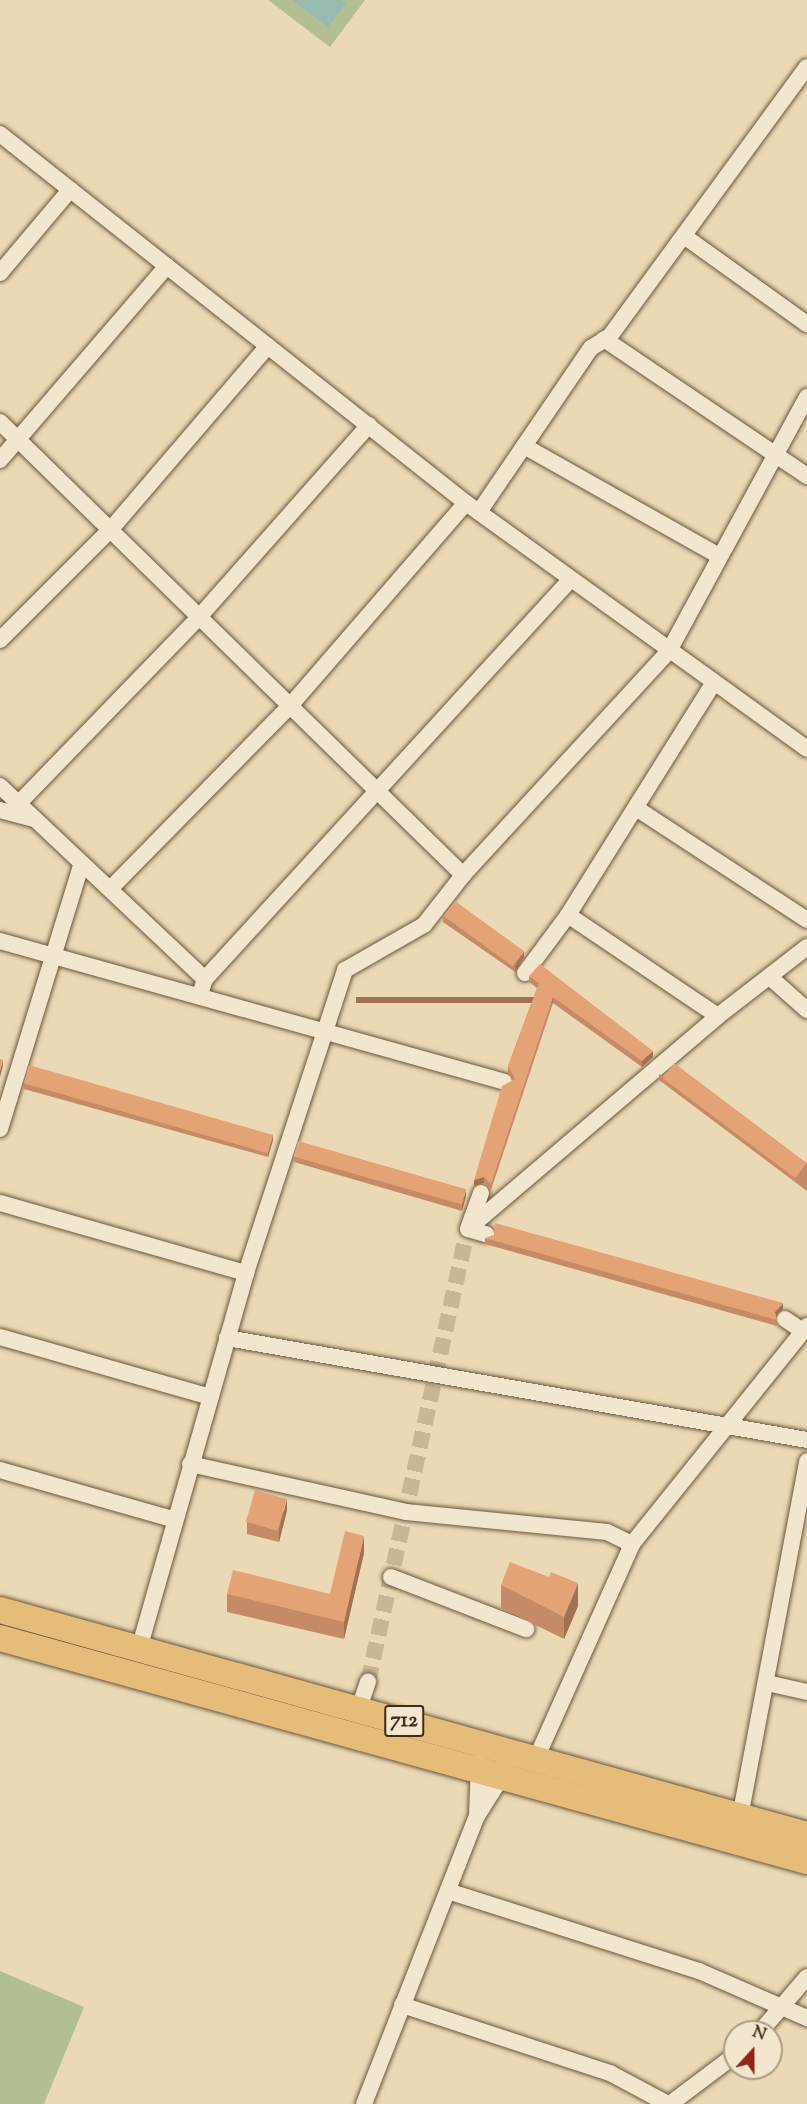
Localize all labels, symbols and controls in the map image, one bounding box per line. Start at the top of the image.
road number: 712 [383,1703,425,1739]
north arrow [723,2020,783,2080]
text: N [749,2022,769,2048]

